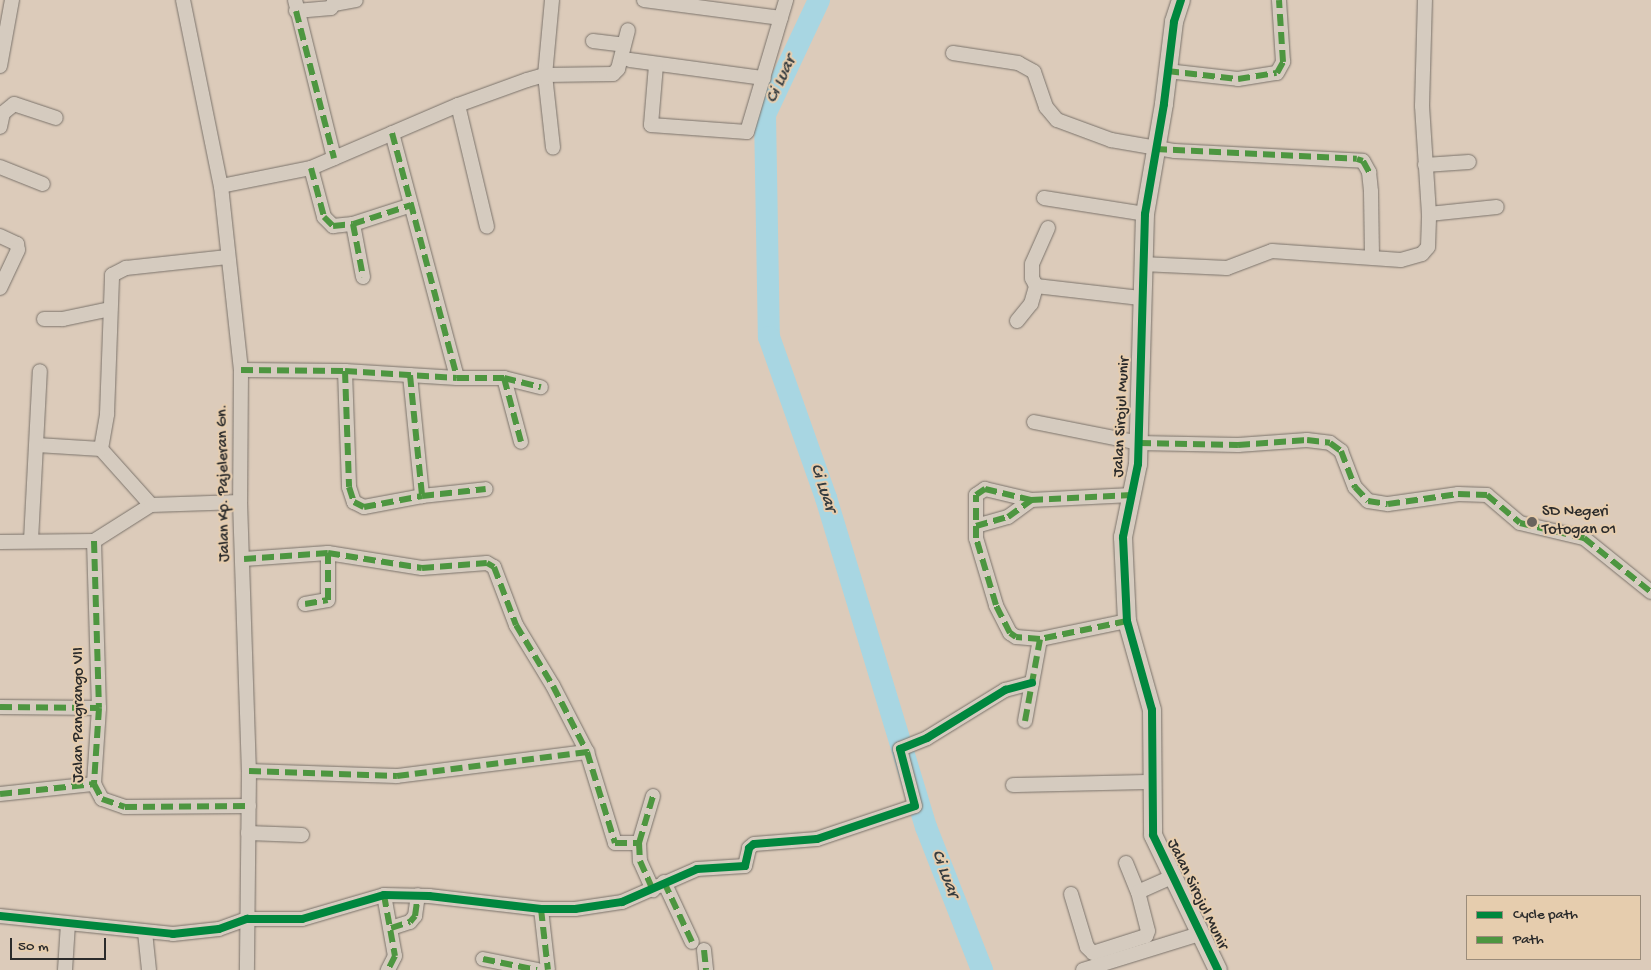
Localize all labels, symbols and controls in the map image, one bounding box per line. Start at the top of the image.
water label: Ci Luar [762,53,802,107]
street label: Jalan Sirojul Munir [1110,356,1136,478]
street label: Jalan Kp. Pajeleran Gn. [214,404,236,562]
water label: Ci Luar [804,461,840,515]
place label: SD Negeri Totogan 01 [1542,503,1616,541]
marker: SD Negeri Totogan 01 [1526,516,1538,528]
street label: Jalan Pangrango VII [70,647,90,783]
street label: Jalan Sirojul Munir [1161,836,1231,954]
water label: Ci Luar [925,847,963,901]
legend [1466,895,1641,960]
text: Cycle path [1513,906,1578,924]
scale bar [12,928,109,960]
text: Path [1513,931,1544,949]
text: 50 m [18,938,49,956]

